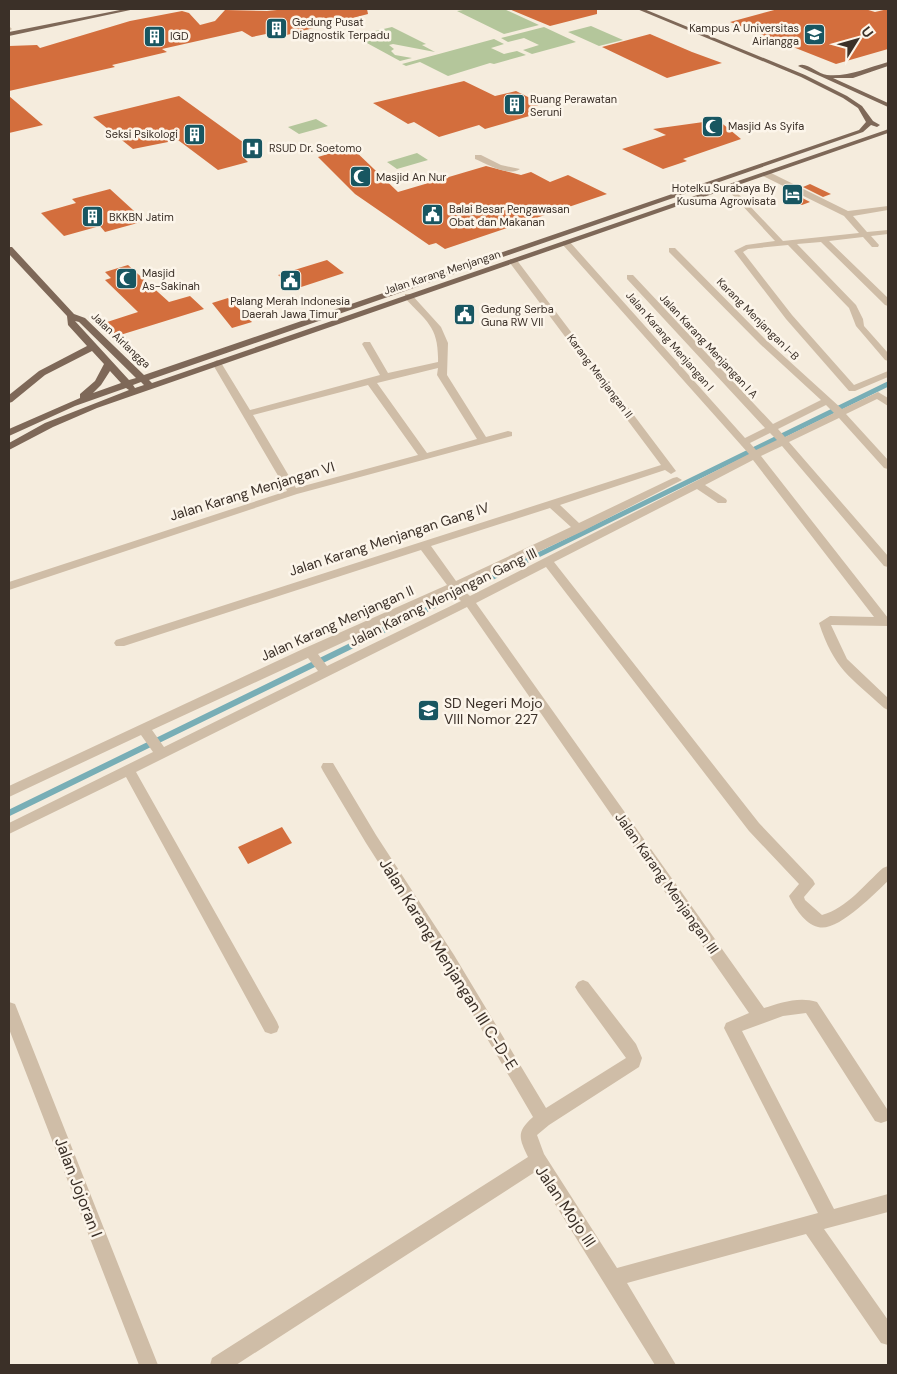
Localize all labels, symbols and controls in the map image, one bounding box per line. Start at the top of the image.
place label: Gedung Pusat Diagnostik Terpadu [292,15,389,42]
north arrow [832,15,882,65]
building icon: Gedung Pusat Diagnostik Terpadu [264,16,288,40]
place label: Kampus A Universitas Airlangga [689,21,799,48]
school or university icon: Kampus A Universitas Airlangga [803,22,827,46]
text: U [857,23,877,41]
building icon: IGD [142,24,166,48]
place label: IGD [170,29,189,43]
place label: Ruang Perawatan Seruni [530,92,617,119]
building icon: Ruang Perawatan Seruni [502,93,526,117]
mosque icon: Masjid As Syifa [700,114,724,138]
place label: Masjid As Syifa [728,119,804,133]
building icon: Seksi Psikologi [182,122,206,146]
place label: Seksi Psikologi [105,127,178,141]
hospital icon: RSUD Dr. Soetomo [241,136,265,160]
place label: RSUD Dr. Soetomo [269,141,362,155]
mosque icon: Masjid An Nur [348,165,372,189]
place label: Masjid An Nur [376,170,446,184]
place label: Hotelku Surabaya By Kusuma Agrowisata [672,181,776,208]
hotel icon: Hotelku Surabaya By Kusuma Agrowisata [780,182,804,206]
place label: Balai Besar Pengawasan Obat dan Makanan [449,202,570,229]
public building icon: Balai Besar Pengawasan Obat dan Makanan [421,203,445,227]
building icon: BKKBN Jatim [81,205,105,229]
place label: BKKBN Jatim [109,210,174,224]
street label: Jalan Karang Menjangan [382,246,502,298]
place label: Masjid As-Sakinah [142,266,200,293]
mosque icon: Masjid As-Sakinah [114,267,138,291]
public building icon: Palang Merah Indonesia Daerah Jawa Timur [278,268,302,292]
street label: Karang Menjangan I-B [714,275,802,363]
street label: Jalan Karang Menjangan I [623,288,717,394]
street label: Jalan Karang Menjangan I A [657,291,761,401]
place label: Palang Merah Indonesia Daerah Jawa Timur [230,294,350,321]
place label: Gedung Serba Guna RW VII [481,302,554,329]
public building icon: Gedung Serba Guna RW VII [453,303,477,327]
street label: Jalan Airlangga [88,309,154,371]
street label: Karang Menjangan II [564,331,636,421]
street label: Jalan Karang Menjangan VI [167,457,337,525]
street label: Jalan Karang Menjangan Gang IV [287,498,492,580]
street label: Jalan Karang Menjangan Gang III [346,544,540,650]
street label: Jalan Karang Menjangan II [258,581,416,665]
place label: SD Negeri Mojo VIII Nomor 227 [444,694,543,728]
school or university icon: SD Negeri Mojo VIII Nomor 227 [416,699,440,723]
street label: Jalan Karang Menjangan III [611,809,723,957]
street label: Jalan Karang Menjangan III C-D-E [374,854,523,1074]
street label: Jalan Jojoran I [50,1134,107,1240]
street label: Jalan Mojo III [531,1161,601,1251]

